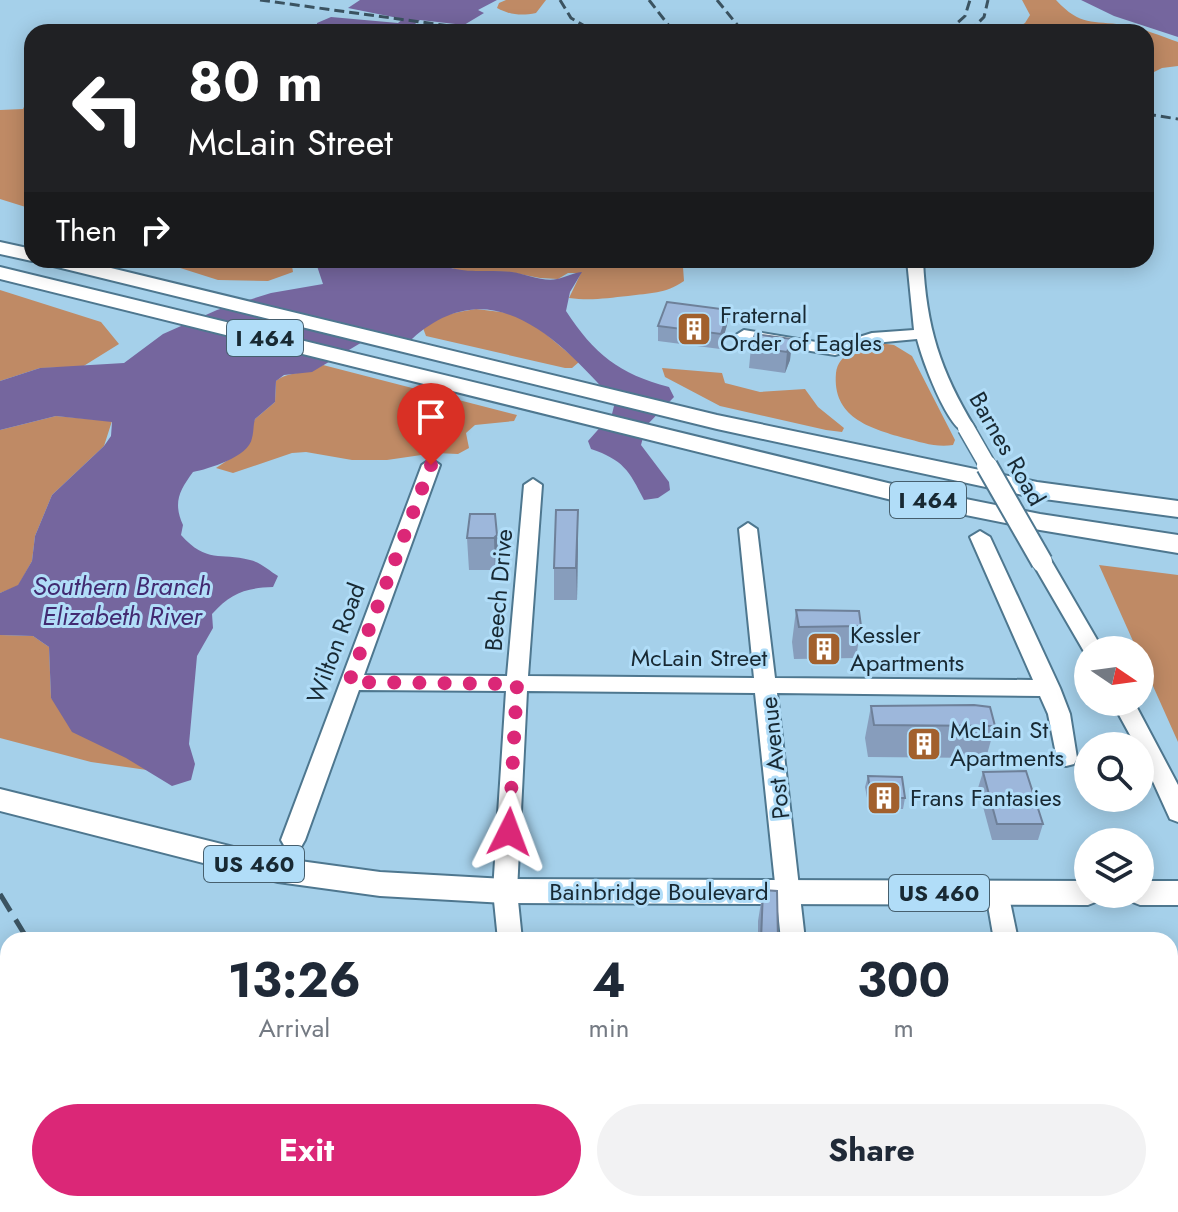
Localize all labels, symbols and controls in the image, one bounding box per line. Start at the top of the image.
text: 80 m [188,41,323,122]
icon: left [56,56,160,160]
text: McLain Street [188,116,393,168]
icon: right [133,208,177,252]
text: Then [56,209,117,252]
place label: Fraternal Order of Eagles [720,297,882,360]
building icon: Fraternal Order of Eagles [675,310,713,348]
road number: I 464 [227,320,303,356]
pin [397,383,465,465]
street label: Barnes Road [961,385,1054,512]
icon: arrive [409,395,453,439]
road number: I 464 [890,482,966,518]
street label: Beech Drive [476,527,521,653]
water label: Southern Branch Elizabeth River [33,567,211,635]
street label: Wilton Road [298,578,374,708]
place label: Kessler Apartments [850,617,964,680]
building icon: Kessler Apartments [805,630,843,668]
north arrow [1074,636,1154,716]
map controls [1074,636,1154,908]
street label: McLain Street [631,640,768,675]
street label: Post Avenue [751,695,798,821]
place label: McLain St Apartments [950,712,1064,775]
building icon: McLain St Apartments [905,725,943,763]
button: search [1074,732,1154,812]
building icon: Frans Fantasies [865,779,903,817]
place label: Frans Fantasies [910,780,1061,815]
position arrow [467,790,551,874]
button: layers [1074,828,1154,908]
road number: US 460 [204,846,304,882]
street label: Bainbridge Boulevard [549,874,769,909]
road number: US 460 [889,875,989,911]
text: 13:26 [228,946,361,1015]
text: 4 [592,946,626,1015]
text: 300 [857,946,950,1015]
text: Arrival [258,1009,330,1047]
text: min [589,1009,629,1047]
text: m [894,1009,914,1047]
button: Exit [32,1104,581,1196]
button: Share [597,1104,1146,1196]

